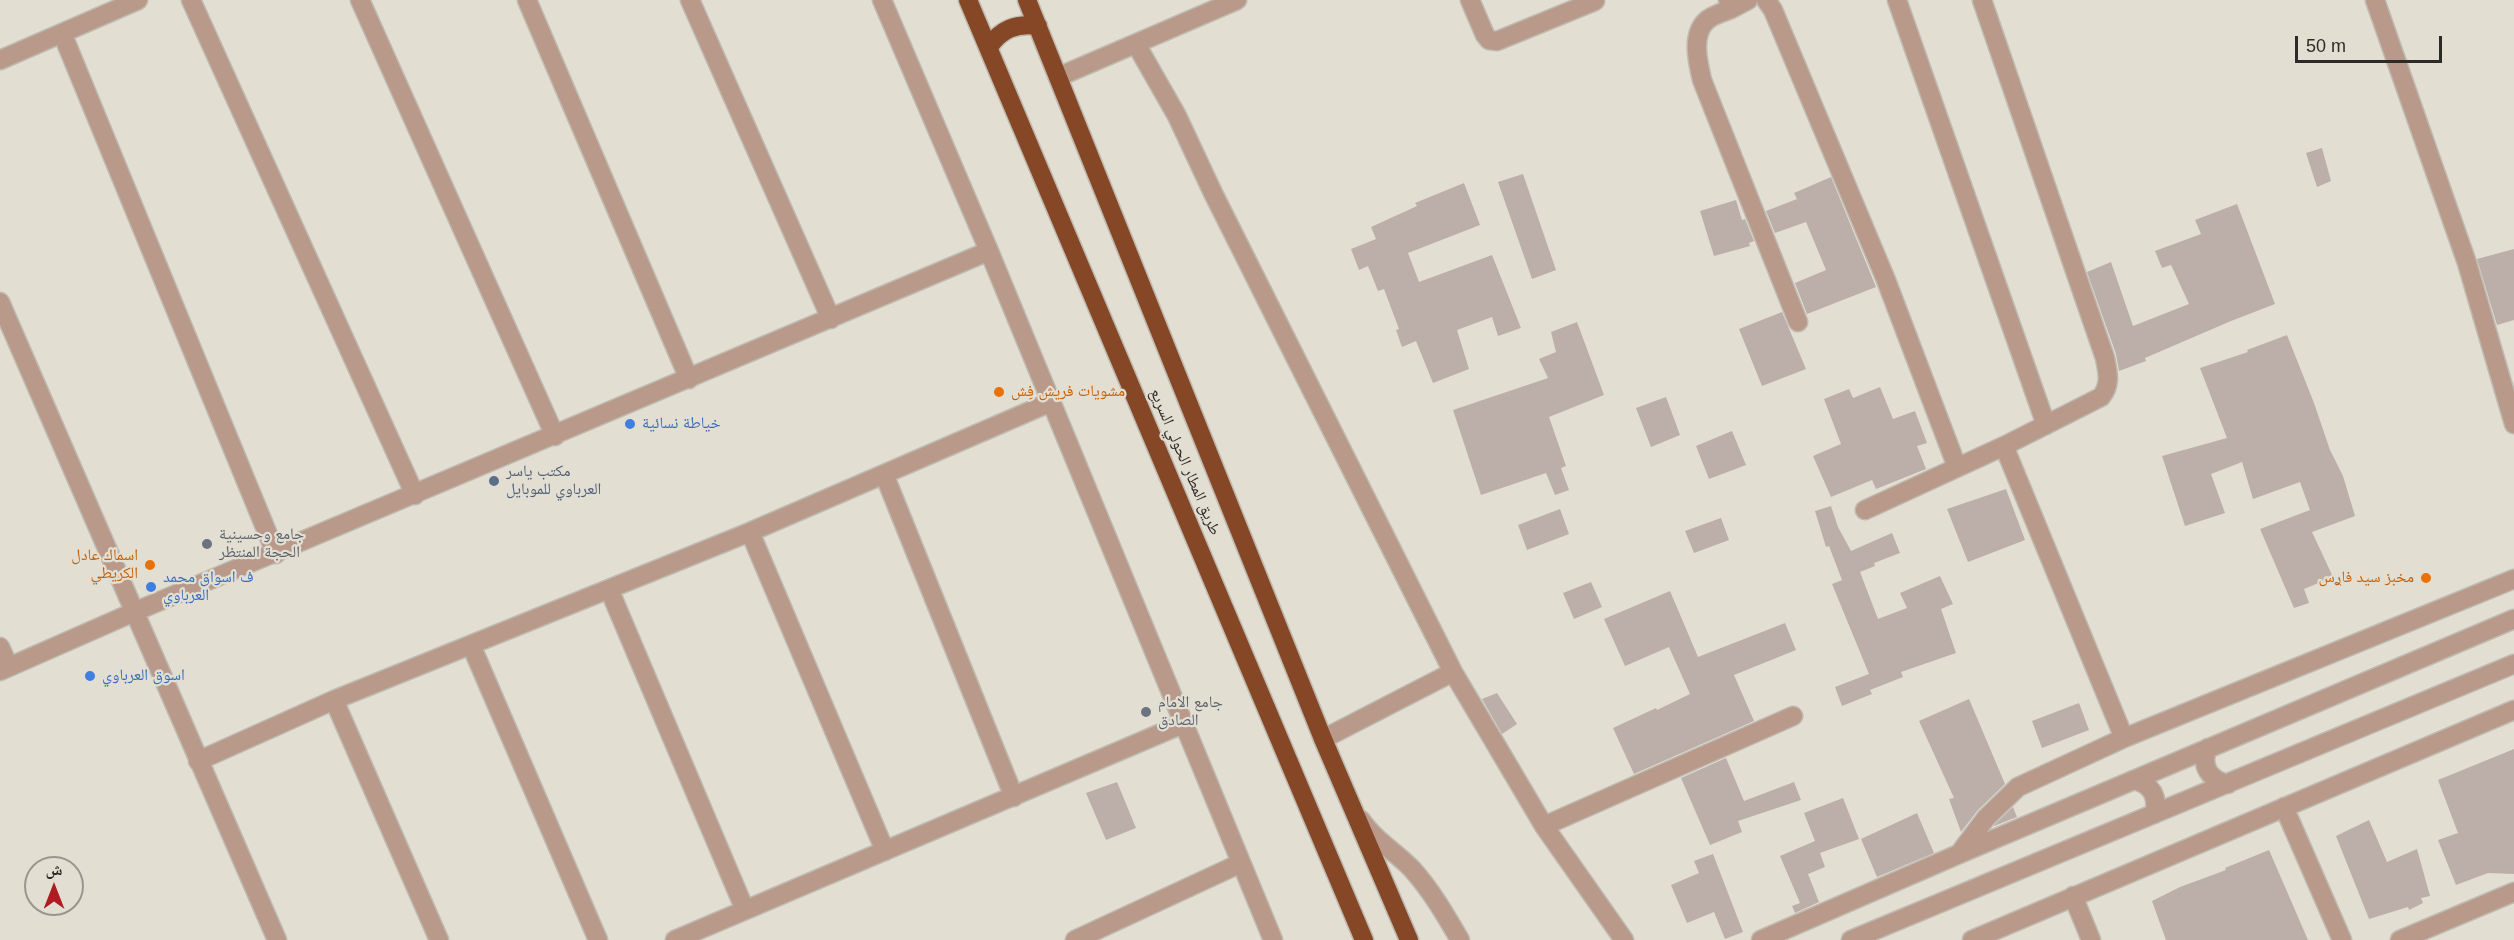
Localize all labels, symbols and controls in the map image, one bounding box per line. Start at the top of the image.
scale bar [2298,24,2445,62]
text: 50 m [2306,36,2346,56]
place label: مشويات فريش فِش [1011,382,1125,402]
marker: مشويات فريش فِش [992,385,1006,399]
street label: طريق المطار الحولي السريع [1145,386,1225,538]
place label: خياطة نسائية [642,414,721,434]
marker: خياطة نسائية [623,417,637,431]
place label: مكتب ياسر العرباوي للموبايل [506,462,601,500]
marker: مكتب ياسر العرباوي للموبايل [487,474,501,488]
place label: جامع وحسينية الحجة المنتظر [219,525,304,563]
marker: جامع وحسينية الحجة المنتظر [200,537,214,551]
place label: اسماك عادل الكريطي [71,546,138,584]
marker: اسماك عادل الكريطي [143,558,157,572]
place label: ف اسواق محمد العرباوي [163,568,254,606]
place label: مخبز سيد فاࢪس [2318,568,2414,588]
marker: مخبز سيد فاࢪس [2419,571,2433,585]
marker: ف اسواق محمد العرباوي [144,580,158,594]
place label: اسوق العرباوي [102,666,185,686]
marker: اسوق العرباوي [83,669,97,683]
place label: جامع الامام الصادق [1158,693,1223,731]
marker: جامع الامام الصادق [1139,705,1153,719]
north arrow [24,856,84,916]
text: ش [46,861,62,878]

